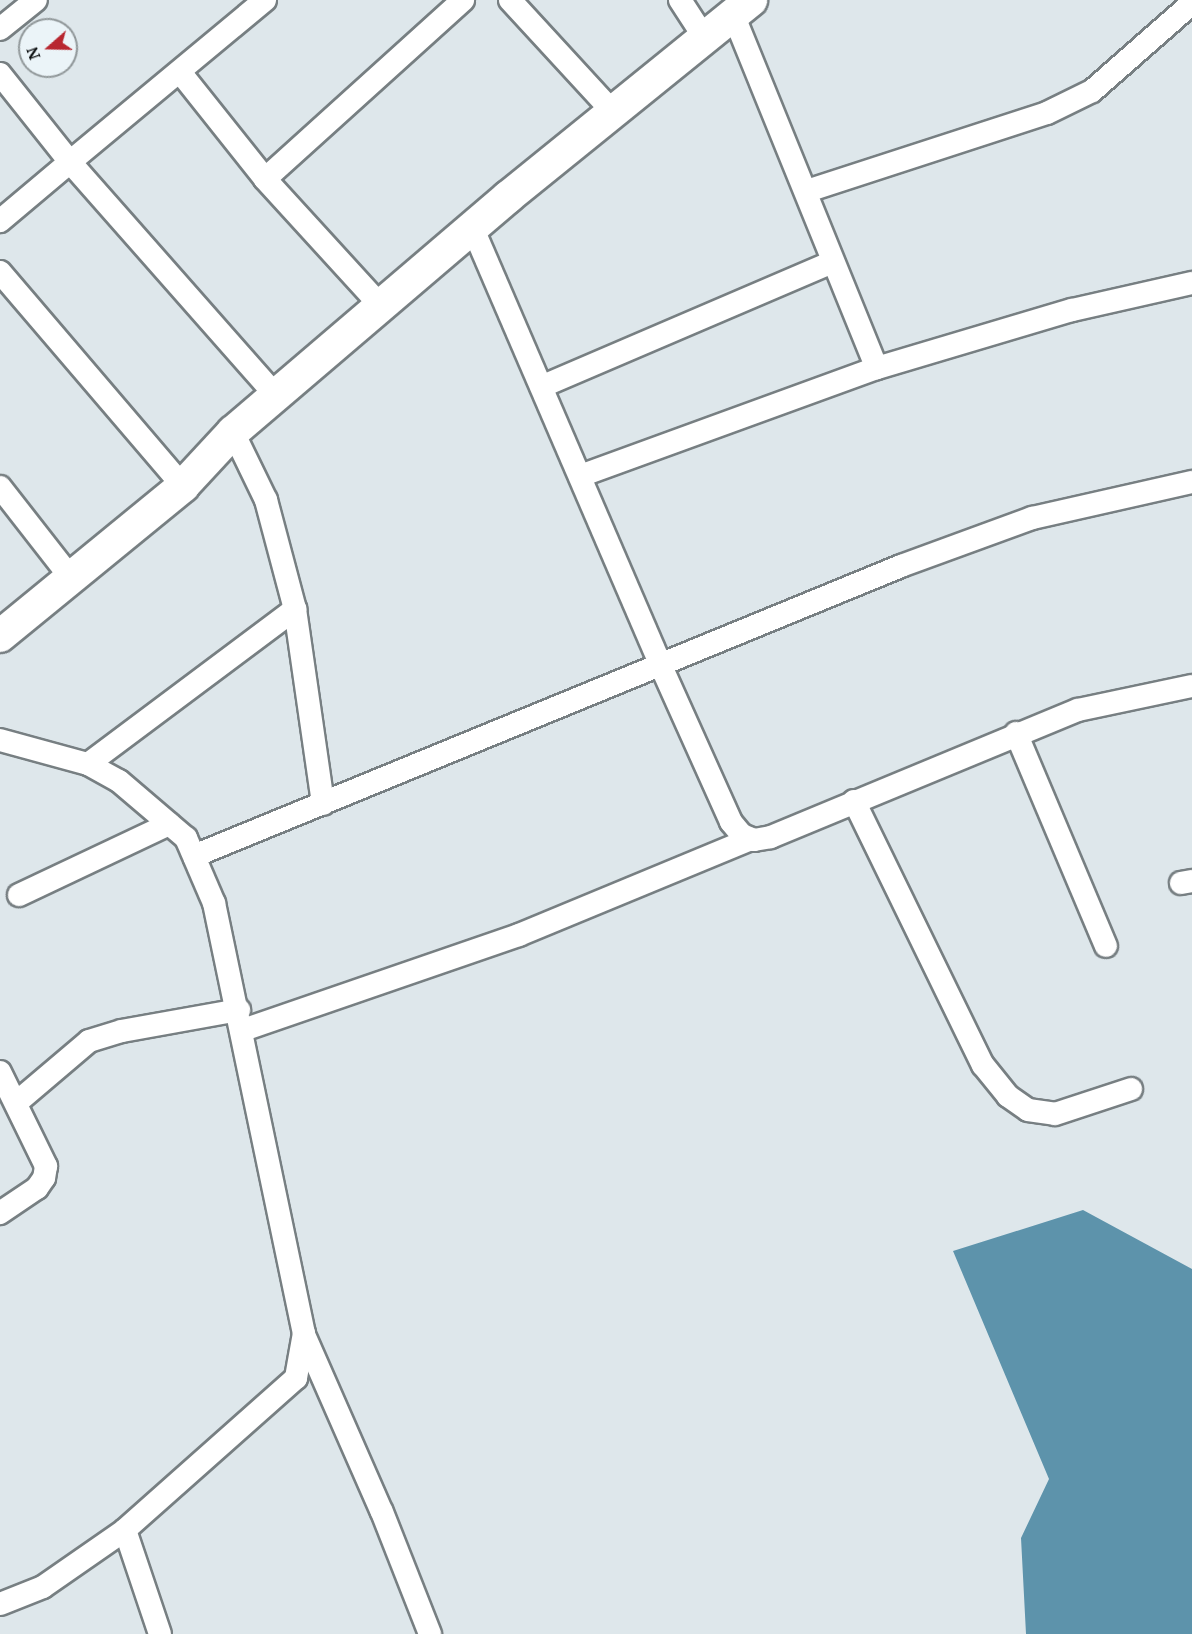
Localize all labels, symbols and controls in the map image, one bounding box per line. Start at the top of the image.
north arrow [18,18,78,78]
text: N [21,44,45,63]

